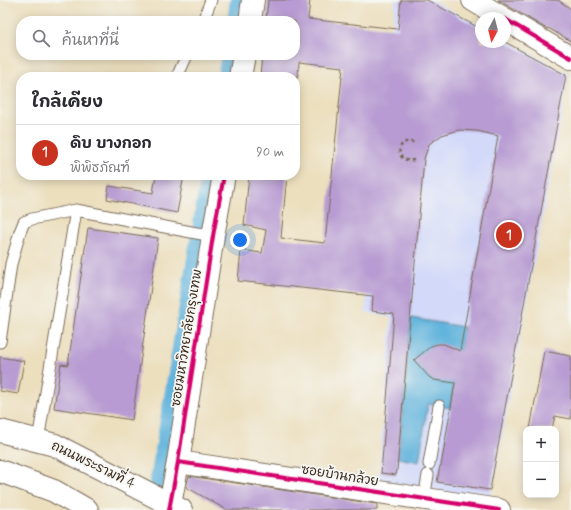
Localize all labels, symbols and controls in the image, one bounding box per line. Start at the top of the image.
north arrow [475,12,511,48]
search box [16,16,300,60]
icon: search [30,27,52,49]
text: ค้นหาที่นี่ [62,31,119,51]
text: ใกล้เคียง [32,91,103,113]
text: ดิบ บางกอก [70,134,152,154]
text: 1 [42,144,48,161]
text: 90 m [256,144,284,161]
text: พิพิธภัณฑ์ [70,160,130,177]
pin: 1 [496,220,522,250]
your location [230,230,250,250]
street label: ซอยมหาวิทยาลัยกรุงเทพ [168,268,206,408]
map controls [523,426,559,498]
button: + [523,426,559,462]
street label: ถนนพระรามที่ 4 [48,432,141,493]
street label: ซอยบ้านกล้วย [300,460,380,491]
button: − [523,462,559,498]

